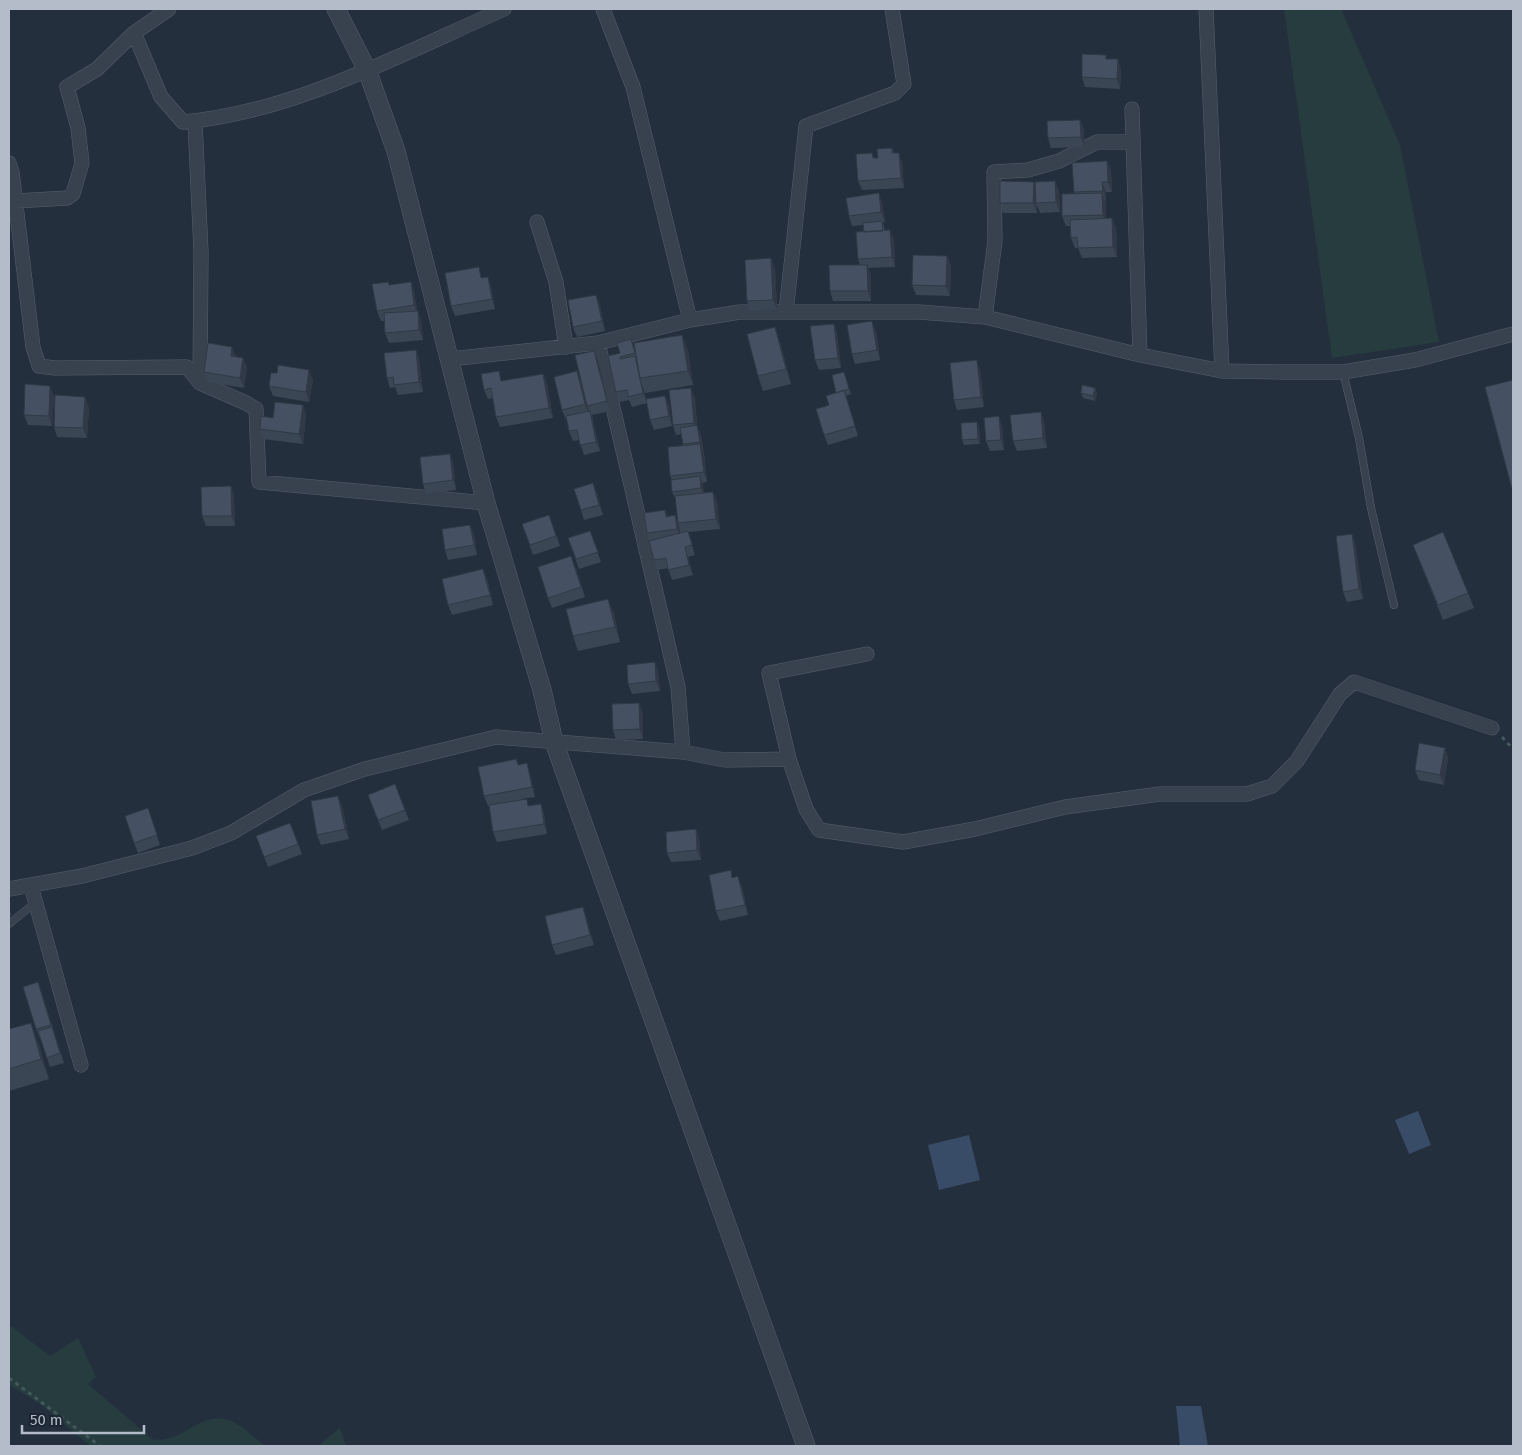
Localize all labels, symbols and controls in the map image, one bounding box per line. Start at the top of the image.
scale bar [22,1402,145,1434]
text: 50 m [30,1411,63,1429]

